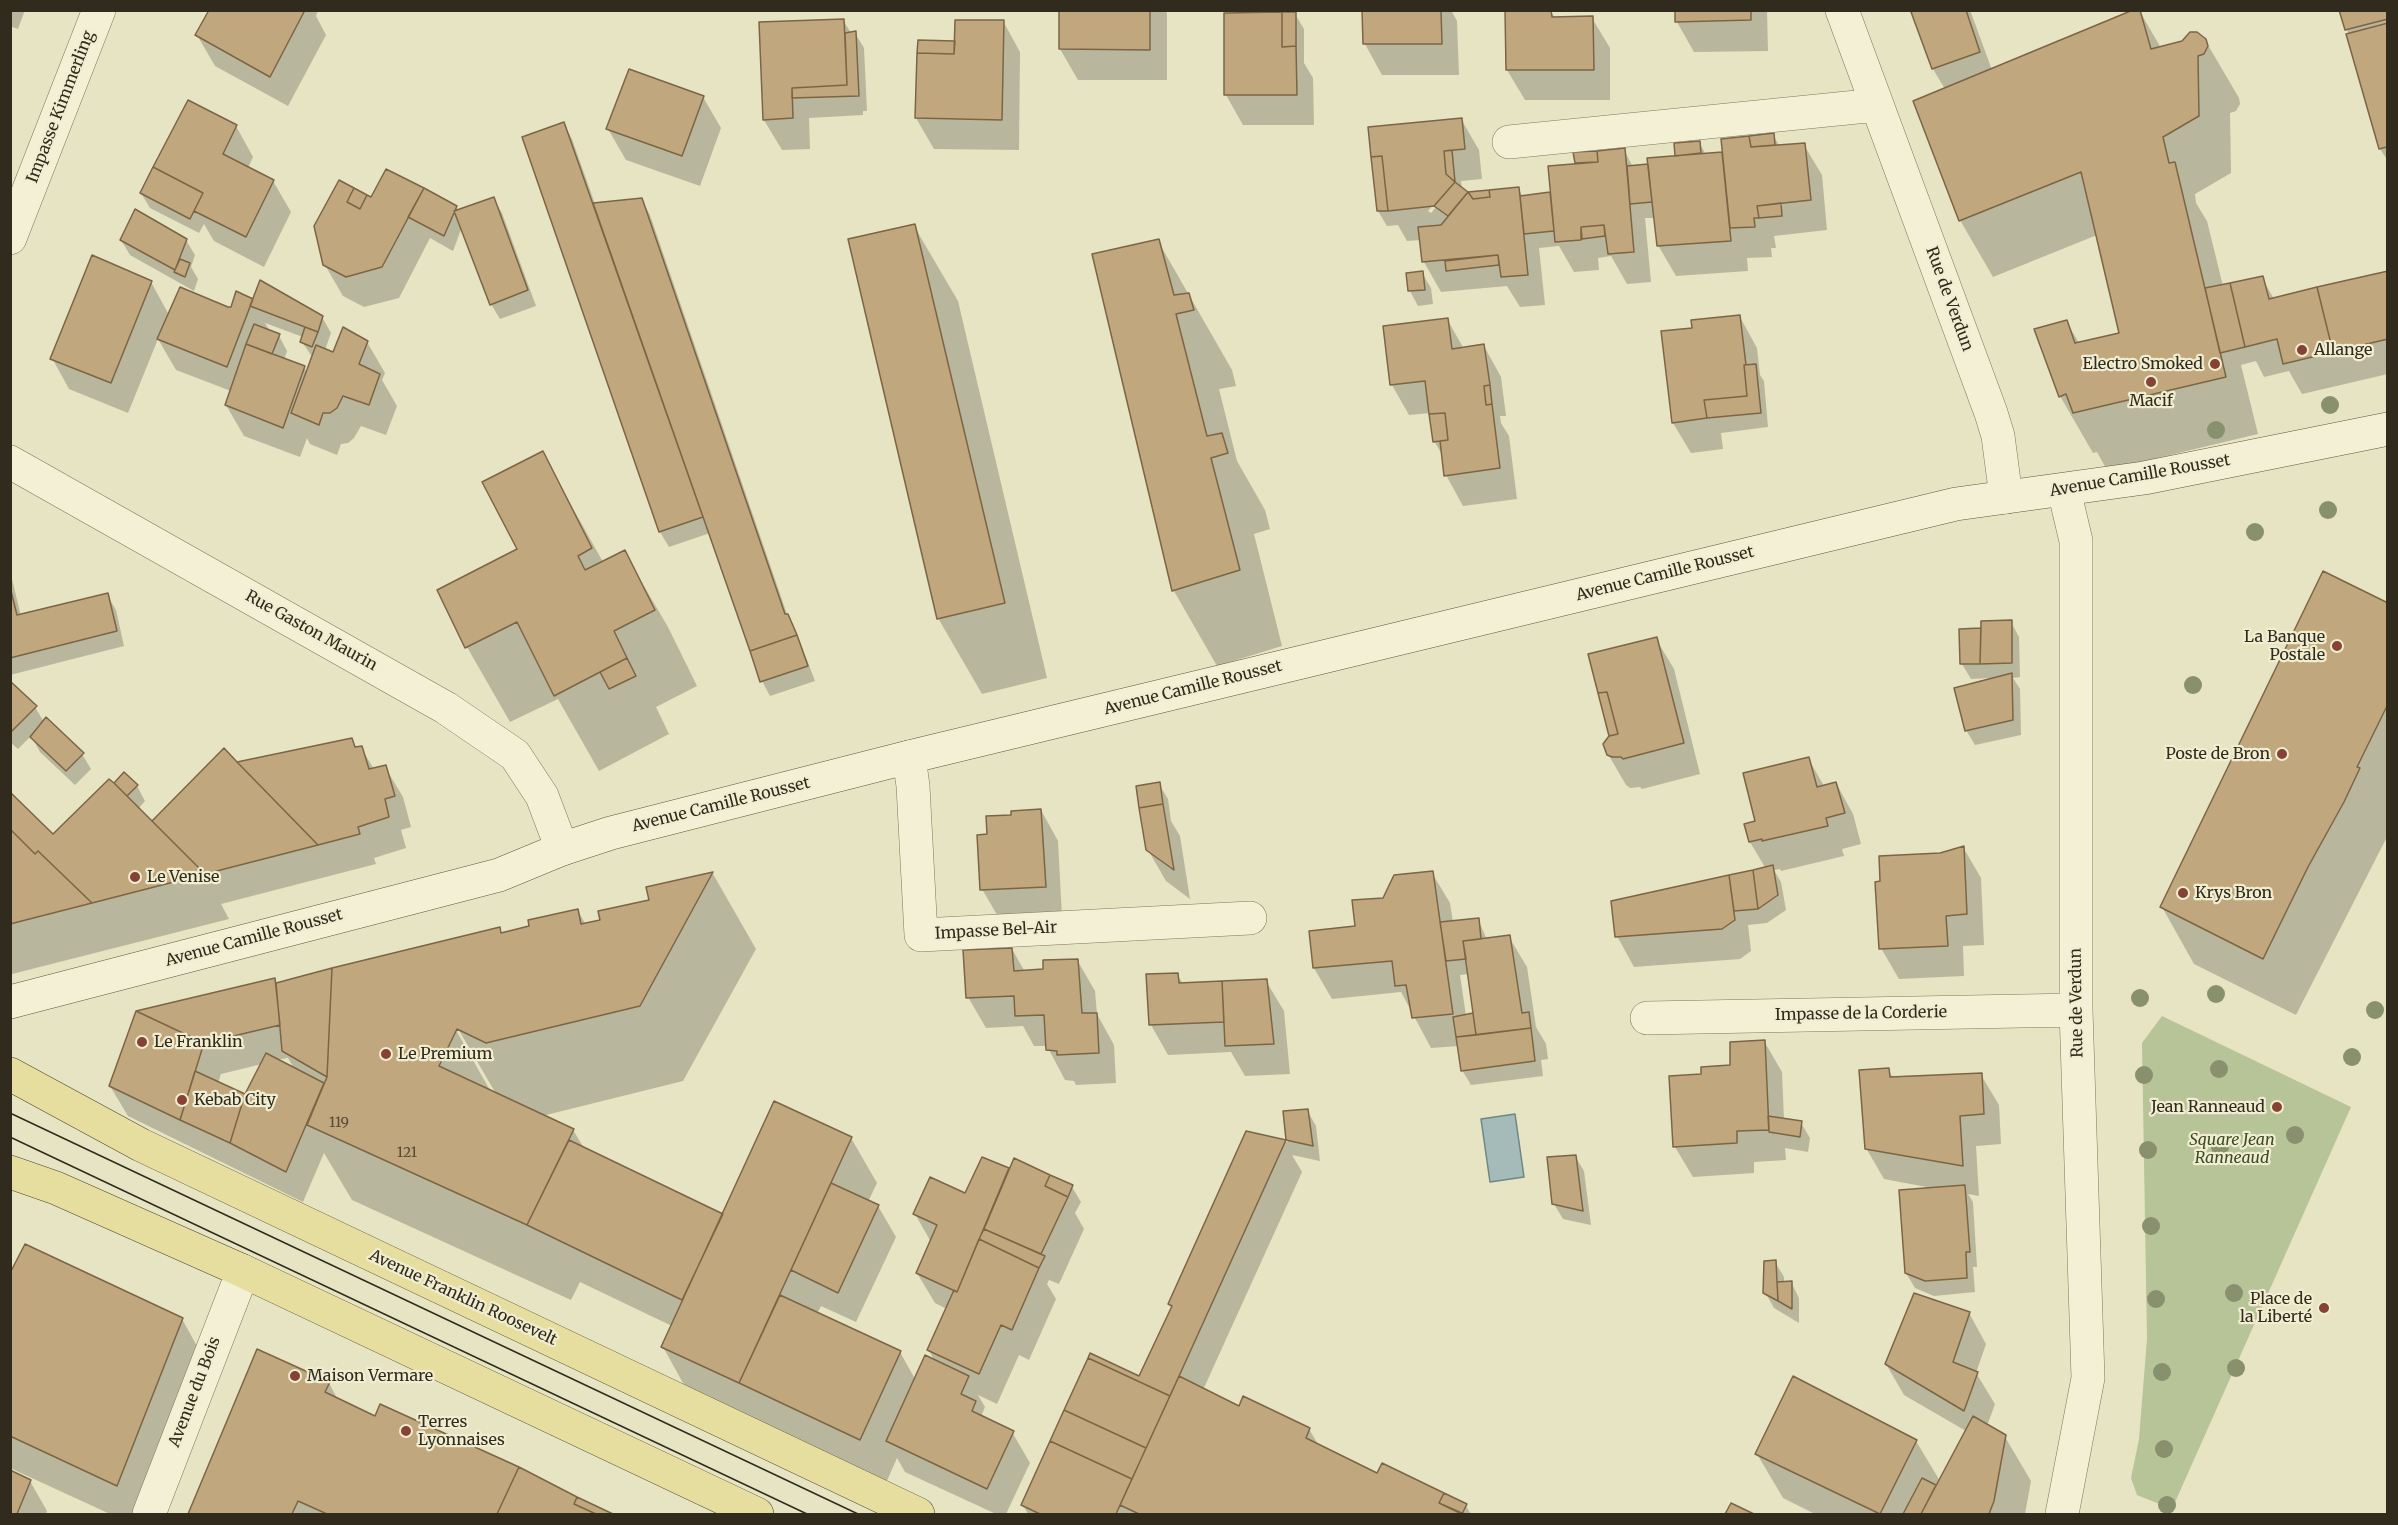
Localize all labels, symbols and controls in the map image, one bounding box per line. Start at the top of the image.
street label: Impasse Kimmerling [23,28,99,186]
street label: Rue de Verdun [1921,244,1977,354]
place label: Allange [2314,340,2372,360]
marker: Allange [2295,343,2309,357]
place label: Electro Smoked [2083,354,2203,374]
marker: Electro Smoked [2208,357,2222,371]
marker: Macif [2144,375,2158,389]
place label: Macif [2129,391,2173,411]
street label: Avenue Camille Rousset [2048,451,2232,501]
street label: Avenue Camille Rousset [1574,543,1756,605]
street label: Rue Gaston Maurin [242,587,380,675]
place label: La Banque Postale [2244,627,2325,665]
marker: La Banque Postale [2330,639,2344,653]
street label: Avenue Camille Rousset [1102,657,1284,719]
place label: Poste de Bron [2165,744,2270,764]
marker: Poste de Bron [2275,747,2289,761]
street label: Avenue Camille Rousset [630,774,812,836]
place label: Le Venise [147,867,219,887]
marker: Le Venise [128,870,142,884]
place label: Krys Bron [2195,883,2272,903]
marker: Krys Bron [2176,886,2190,900]
street label: Avenue Camille Rousset [163,905,345,971]
street label: Impasse Bel-Air [934,918,1058,944]
street label: Rue de Verdun [2066,948,2088,1058]
street label: Impasse de la Corderie [1775,1003,1947,1025]
place label: Le Franklin [154,1032,243,1052]
marker: Le Franklin [135,1035,149,1049]
place label: Le Premium [398,1044,492,1064]
marker: Le Premium [379,1047,393,1061]
place label: Kebab City [194,1090,276,1110]
marker: Kebab City [175,1093,189,1107]
place label: Jean Ranneaud [2151,1097,2265,1117]
marker: Jean Ranneaud [2270,1100,2284,1114]
house number: 119 [329,1115,349,1131]
park label: Square Jean Ranneaud [2189,1130,2275,1168]
house number: 121 [397,1145,417,1161]
street label: Avenue Franklin Roosevelt [366,1246,560,1350]
place label: Place de la Liberté [2240,1289,2312,1327]
marker: Place de la Liberté [2317,1301,2331,1315]
street label: Avenue du Bois [165,1334,225,1450]
place label: Maison Vermare [307,1366,433,1386]
marker: Maison Vermare [288,1369,302,1383]
place label: Terres Lyonnaises [418,1412,505,1450]
marker: Terres Lyonnaises [399,1424,413,1438]

